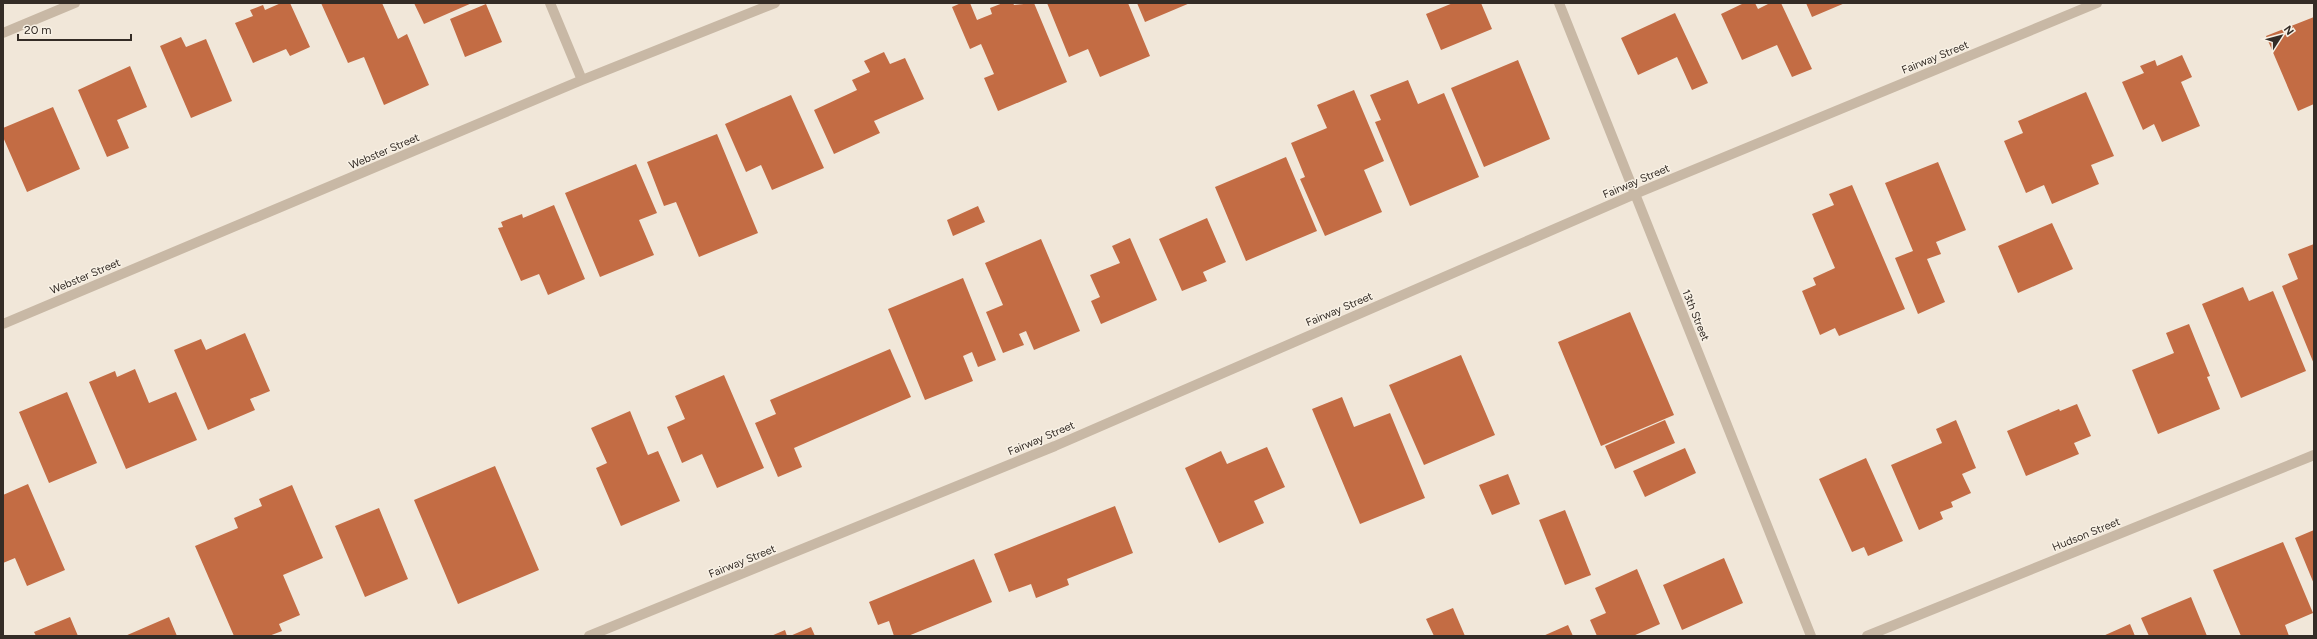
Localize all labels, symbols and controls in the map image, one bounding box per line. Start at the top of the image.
scale bar [18,16,131,42]
north arrow [2261,16,2301,56]
text: 20 m [24,23,52,37]
text: N [2281,23,2296,38]
street label: Fairway Street [1900,38,1971,77]
street label: Webster Street [347,131,421,172]
street label: Fairway Street [1601,162,1671,201]
street label: Webster Street [48,256,122,297]
street label: 13th Street [1679,288,1712,343]
street label: Fairway Street [1304,290,1374,329]
street label: Fairway Street [1006,419,1076,458]
street label: Hudson Street [2050,515,2122,554]
street label: Fairway Street [707,542,778,581]

